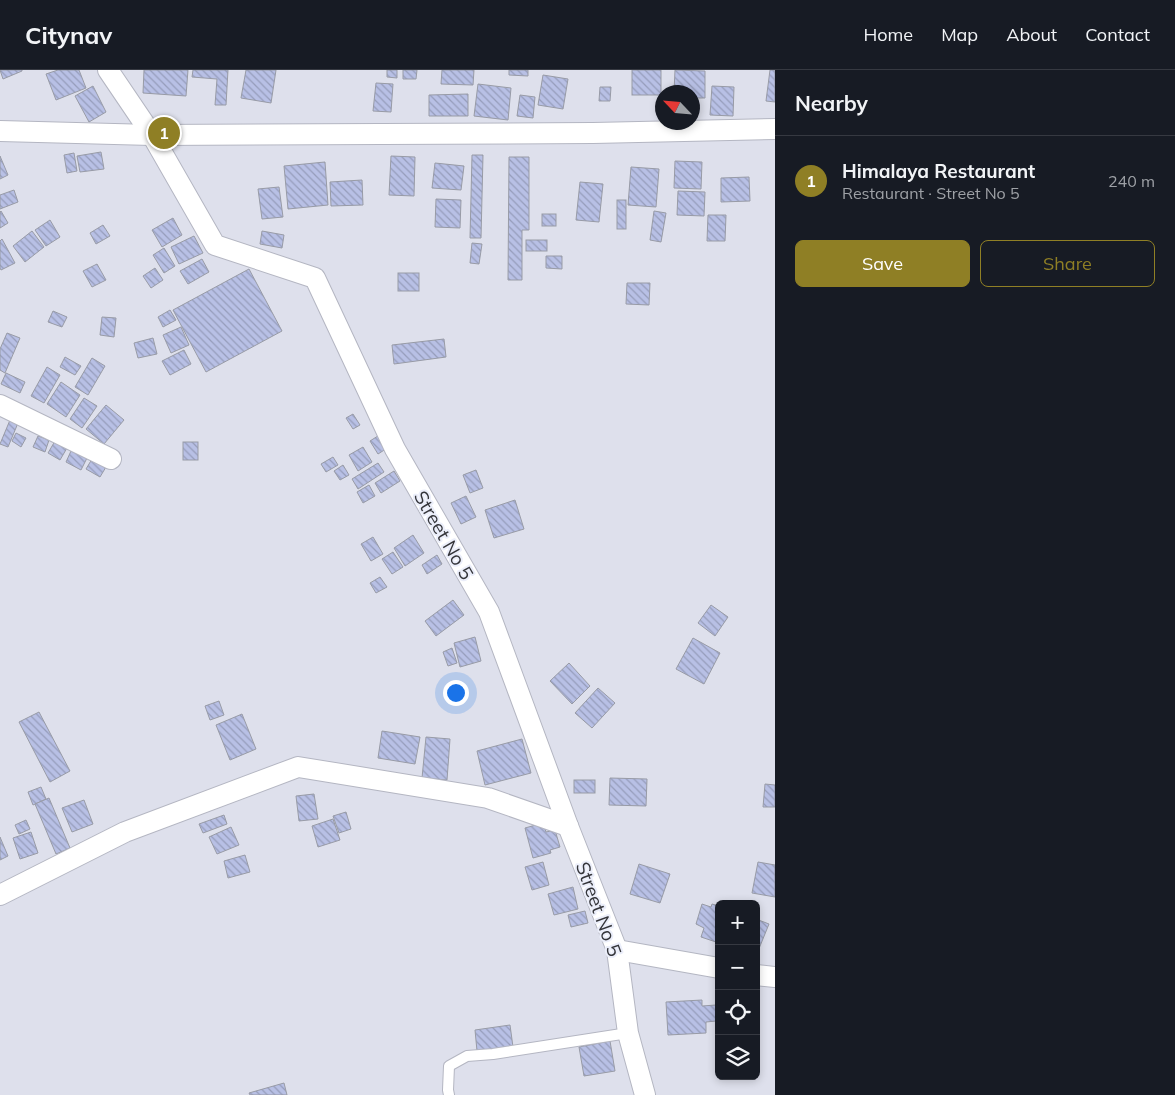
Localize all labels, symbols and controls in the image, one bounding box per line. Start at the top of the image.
text: Citynav [25,20,112,50]
text: Home [863,23,913,46]
text: Map [941,23,978,46]
text: About [1006,23,1057,46]
text: Contact [1085,23,1150,46]
north arrow [655,85,700,130]
text: Nearby [795,90,868,116]
pin: 1 [148,114,180,152]
text: Himalaya Restaurant [842,159,1035,183]
text: 1 [806,171,816,191]
text: 240 m [1108,171,1155,191]
text: Restaurant · Street No 5 [842,183,1020,203]
button: Save [795,240,970,287]
button: Share [980,240,1155,287]
street label: Street No 5 [409,486,479,584]
your location [443,680,469,706]
street label: Street No 5 [571,858,627,960]
map controls [715,900,760,1080]
button: + [715,900,760,945]
button: − [715,945,760,990]
button: locate [715,990,760,1035]
button: layers [715,1035,760,1080]

